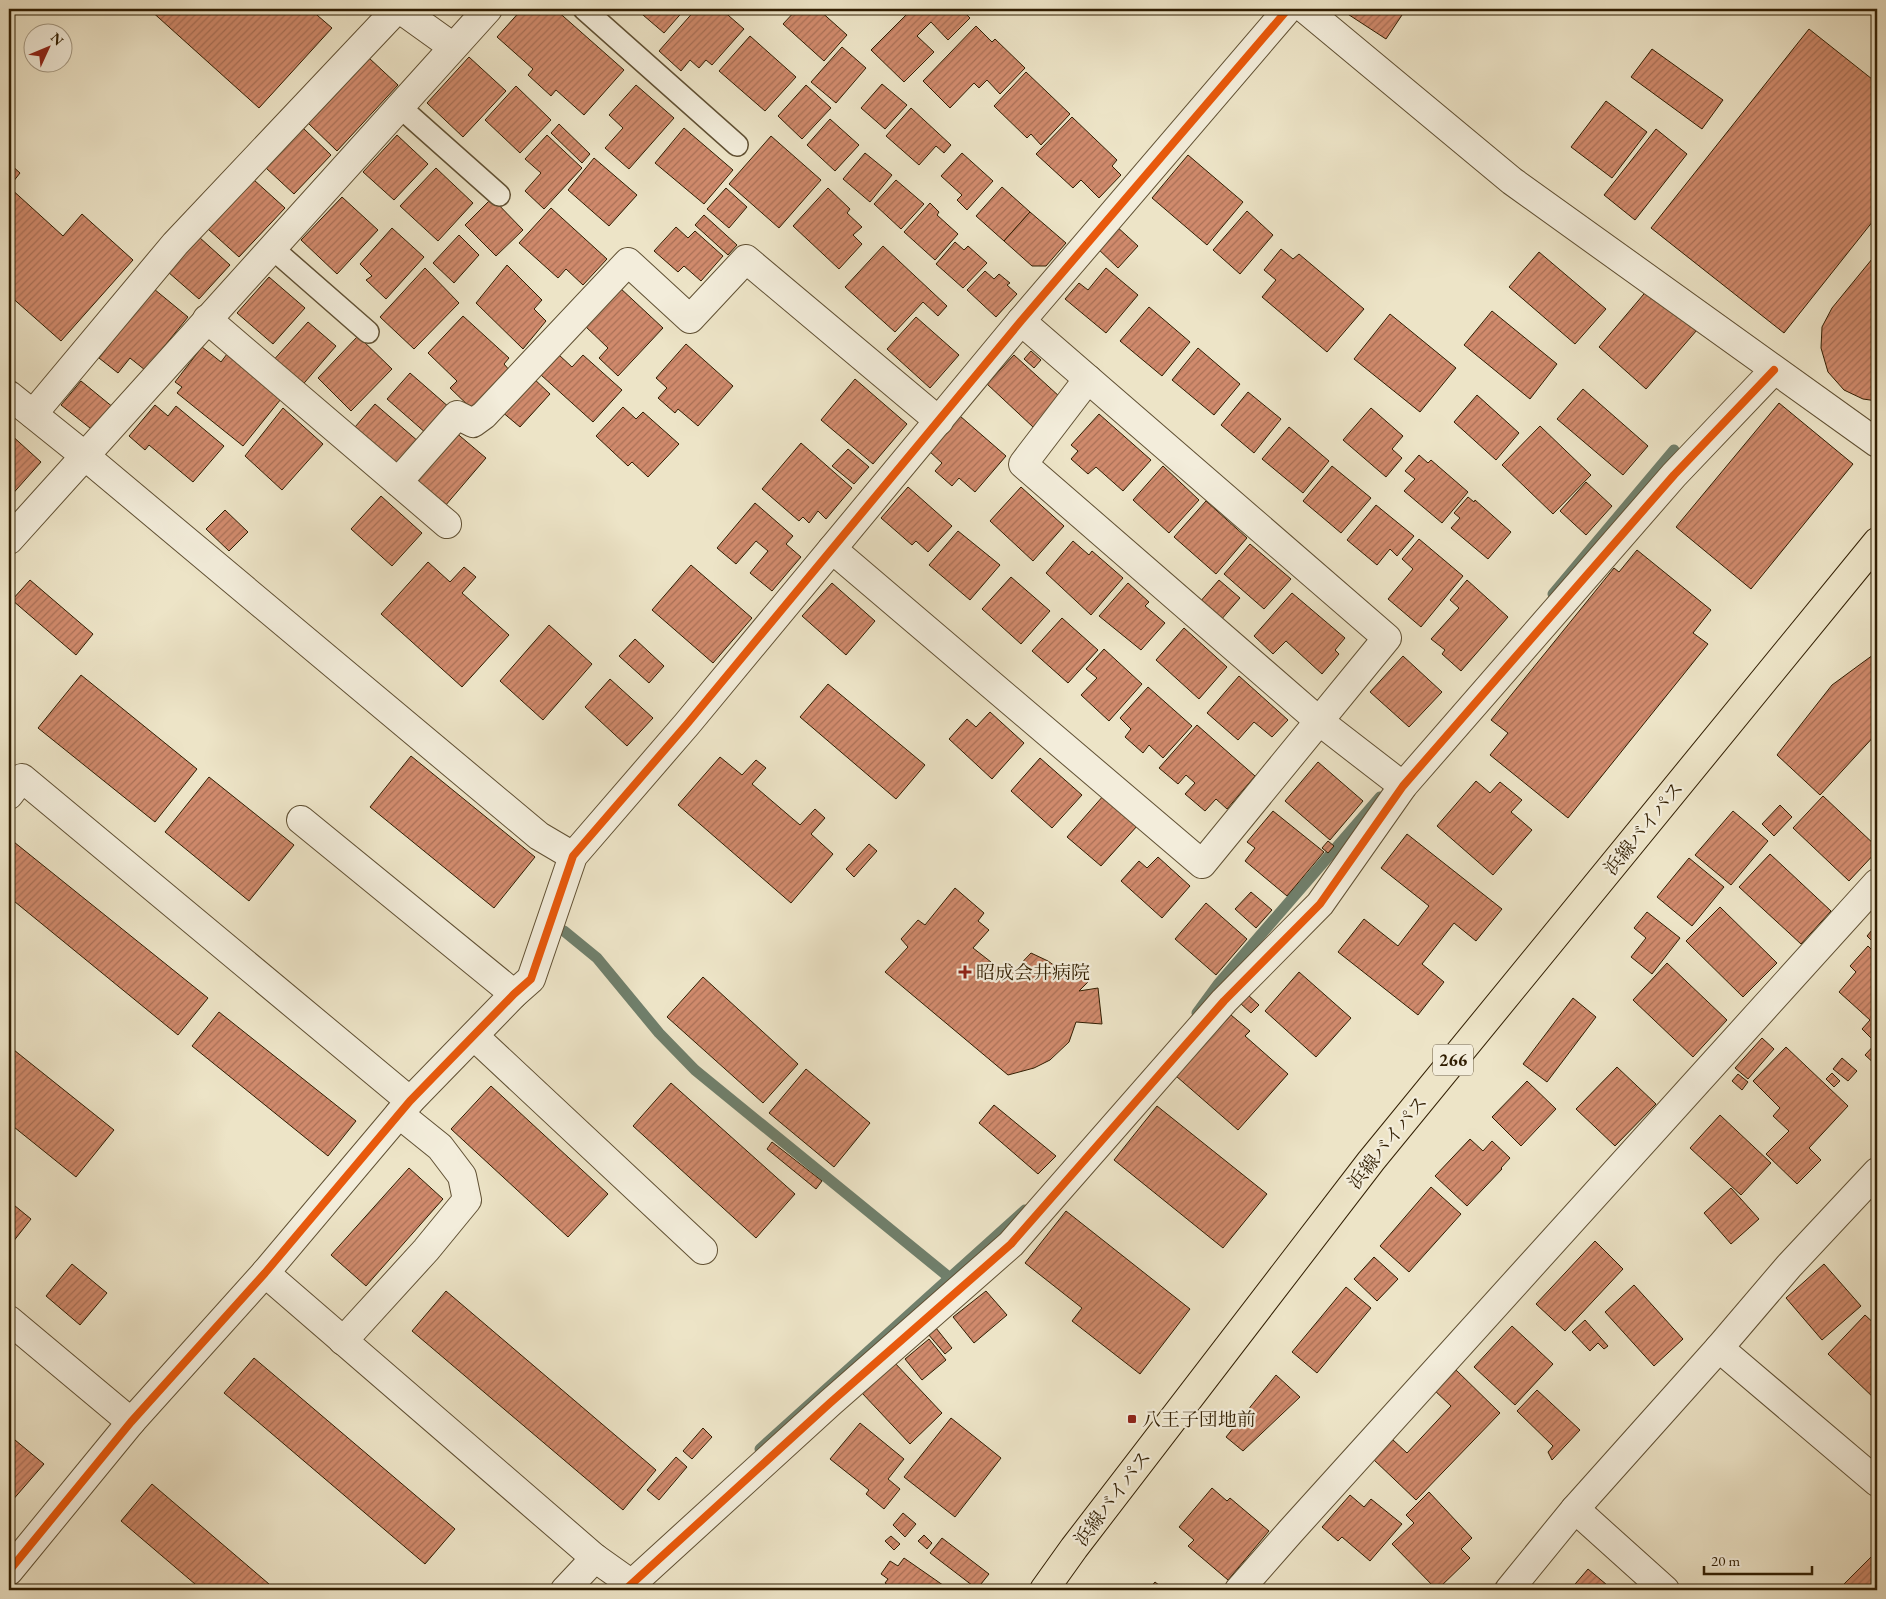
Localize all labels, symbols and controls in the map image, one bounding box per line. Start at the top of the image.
north arrow [22,22,72,72]
text: N [47,29,68,50]
street label: 浜線バイパス [1598,776,1689,880]
place label: 昭成会井病院 [976,960,1090,985]
marker: 昭成会井病院 [958,965,972,979]
road number: 266 [1433,1044,1473,1076]
street label: 浜線バイパス [1342,1090,1433,1194]
place label: 八王子団地前 [1142,1407,1256,1432]
marker: 八王子団地前 [1126,1413,1138,1425]
street label: 浜線バイパス [1068,1445,1157,1551]
scale bar [1704,1544,1811,1576]
text: 20 m [1711,1551,1740,1570]

